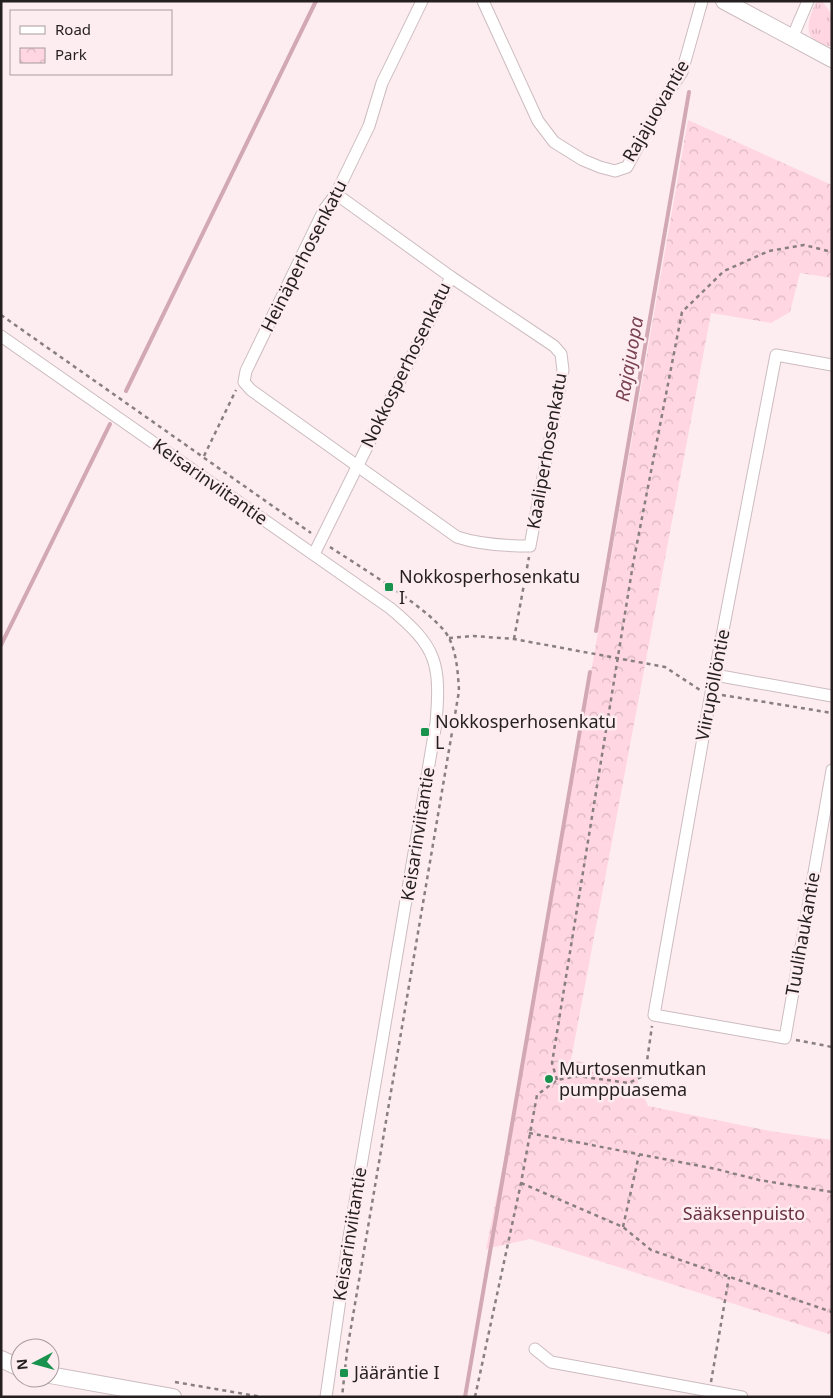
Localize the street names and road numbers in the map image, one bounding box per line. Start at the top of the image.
street label: Rajajuovantie [616,55,694,166]
street label: Heinäperhosenkatu [254,176,352,336]
street label: Nokkosperhosenkatu [355,278,456,451]
street label: Kaaliperhosenkatu [520,371,572,531]
street label: Keisarinviitantie [148,433,273,530]
street label: Viirupöllöntie [689,627,735,743]
street label: Keisarinviitantie [395,765,439,903]
street label: Tuulihaukantie [779,870,825,998]
street label: Keisarinviitantie [327,1165,371,1303]

